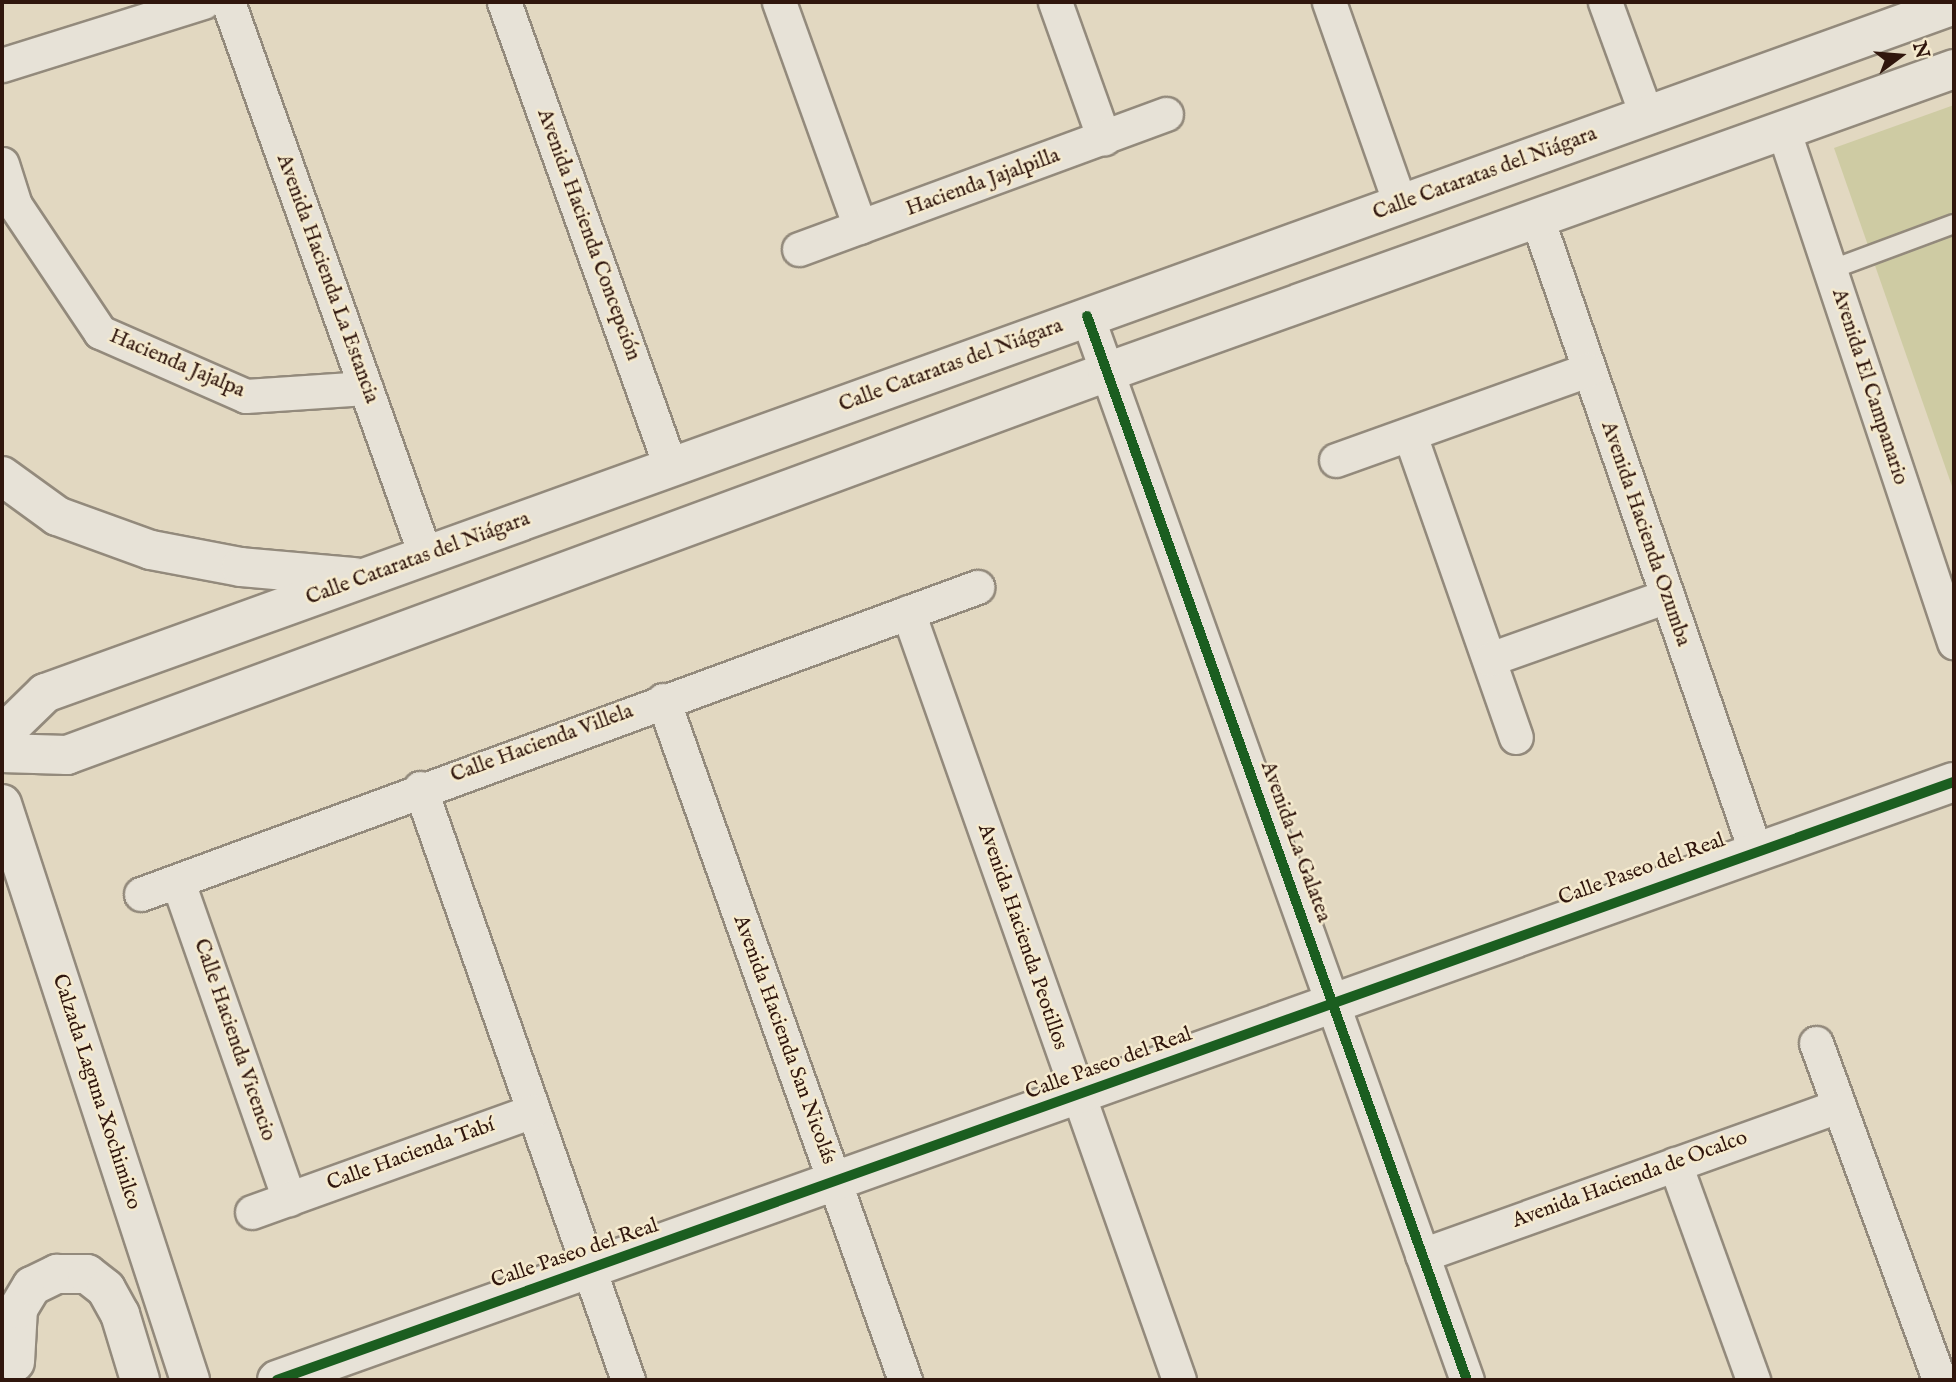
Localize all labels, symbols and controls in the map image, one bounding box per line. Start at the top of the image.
north arrow [1865,21,1935,91]
text: N [1906,39,1934,61]
street label: Avenida Hacienda Concepción [531,106,645,364]
street label: Calle Cataratas del Niágara [1370,122,1600,226]
street label: Hacienda Jajalpilla [903,144,1063,222]
street label: Avenida Hacienda La Estancia [270,151,384,407]
street label: Avenida El Campanario [1825,286,1913,488]
street label: Calle Cataratas del Niágara [836,314,1066,418]
street label: Hacienda Jajalpa [105,324,249,404]
street label: Avenida Hacienda Ozumba [1595,418,1695,650]
street label: Calle Cataratas del Niágara [303,507,533,611]
street label: Calle Hacienda Villela [447,699,637,789]
street label: Avenida La Galatea [1254,758,1336,926]
street label: Avenida Hacienda Peotillos [971,821,1073,1053]
street label: Calle Paseo del Real [1555,828,1729,912]
street label: Avenida Hacienda San Nicolás [727,912,841,1168]
street label: Calle Hacienda Vicencio [188,936,280,1144]
street label: Calzada Laguna Xochimilco [46,971,146,1213]
street label: Calle Paseo del Real [1022,1022,1196,1106]
street label: Calle Hacienda Tabí [324,1113,498,1197]
street label: Avenida Hacienda de Ocalco [1509,1126,1751,1234]
street label: Calle Paseo del Real [488,1214,662,1294]

